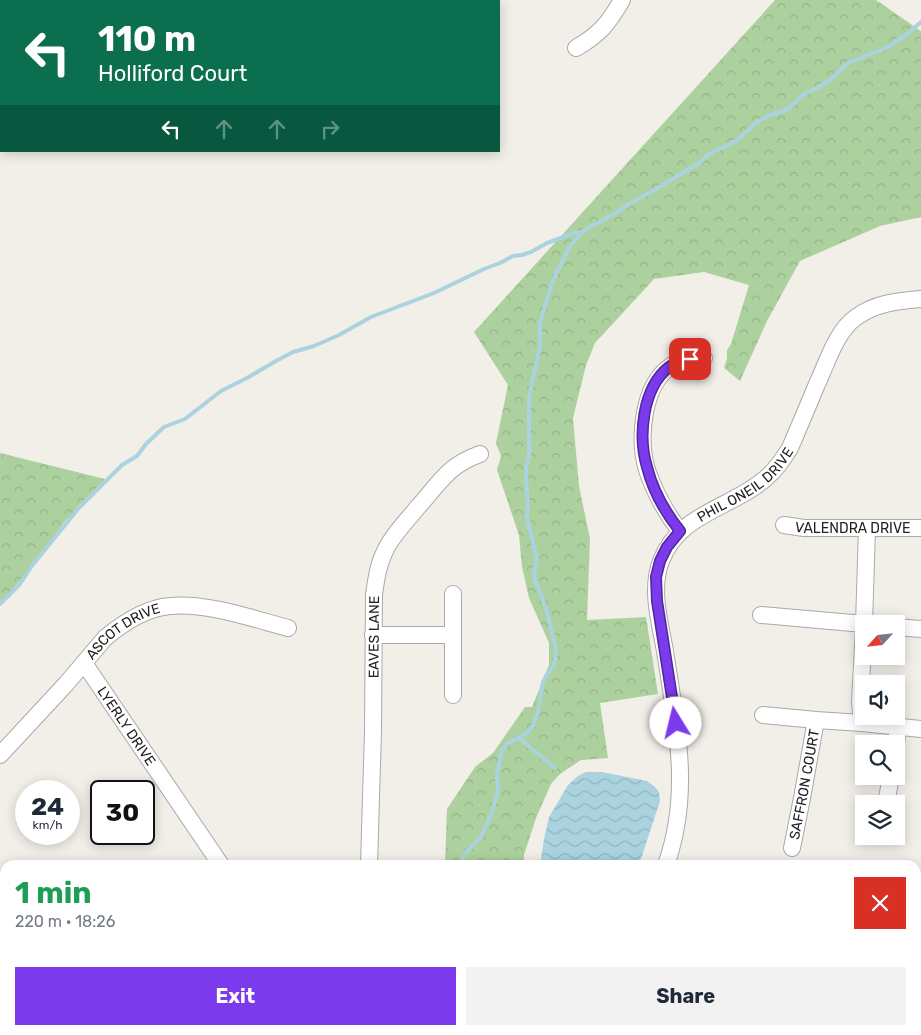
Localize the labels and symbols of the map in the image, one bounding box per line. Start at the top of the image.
pin [669,338,711,380]
street label: PHIL ONEIL DRIVE [694,444,797,526]
street label: VALENDRA DRIVE [794,519,911,537]
street label: EAVES LANE [365,596,383,678]
street label: ASCOT DRIVE [83,600,162,663]
north arrow [855,615,905,665]
street label: LYERLY DRIVE [93,683,159,769]
position arrow [649,696,701,748]
street label: SAFFRON COURT [786,728,823,841]
speed limit sign: 30 [90,780,155,845]

